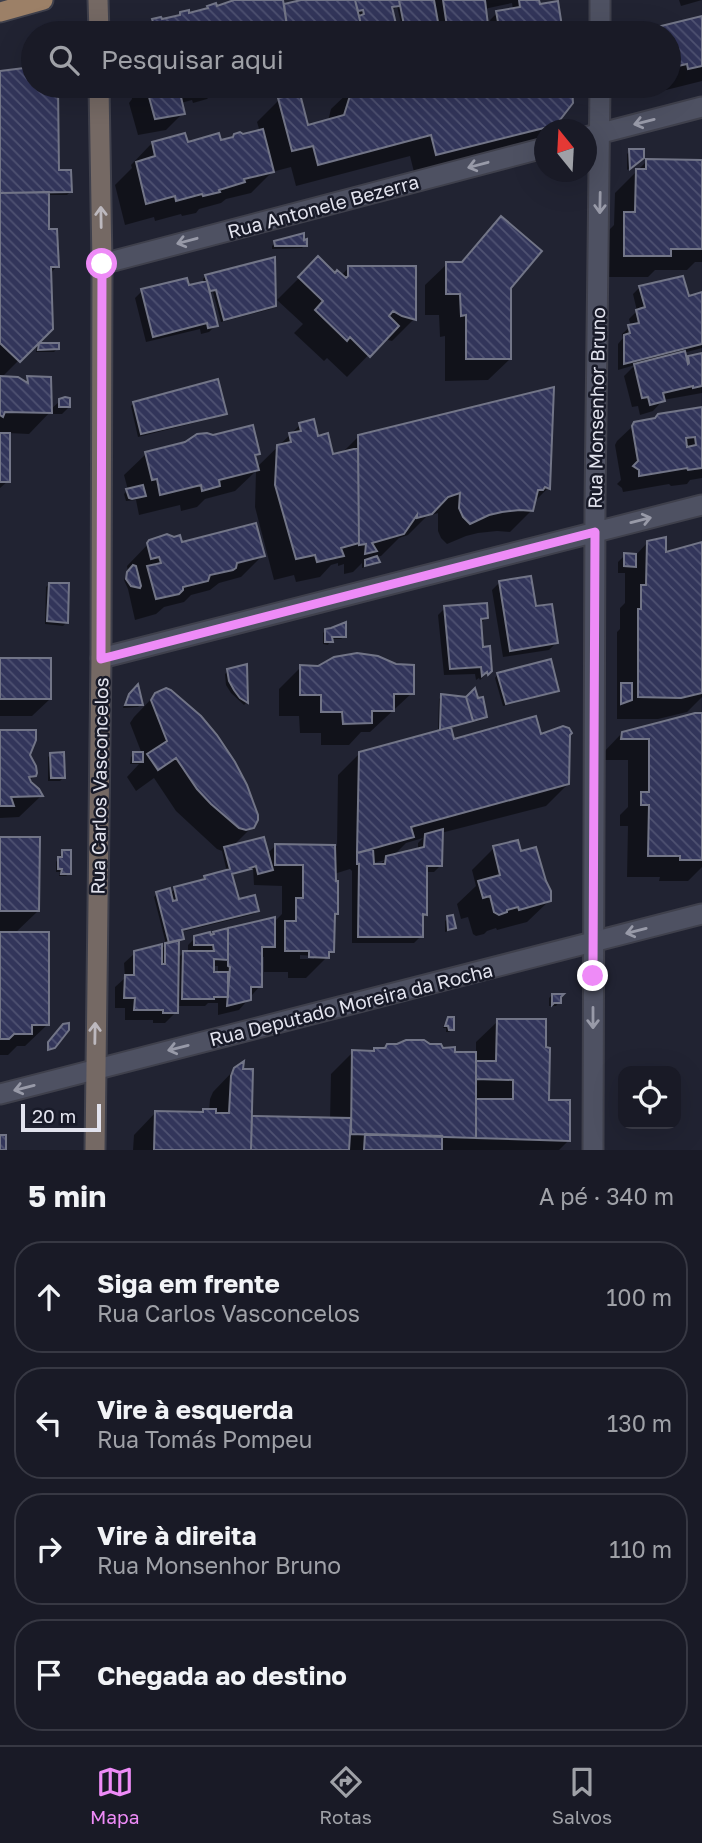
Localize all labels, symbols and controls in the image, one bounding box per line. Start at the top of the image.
search box [21,21,681,98]
icon: search [45,41,83,79]
text: Pesquisar aqui [101,44,284,75]
one-way arrow [633,116,656,129]
north arrow [534,119,597,182]
one-way arrow [468,159,490,172]
street label: Rua Antonele Bezerra [225,169,421,243]
one-way arrow [593,191,606,214]
one-way arrow [94,206,108,229]
one-way arrow [177,235,199,248]
route start [86,248,117,279]
street label: Rua Monsenhor Bruno [583,307,609,509]
one-way arrow [630,513,652,526]
street label: Rua Carlos Vasconcelos [86,677,112,895]
one-way arrow [625,925,648,938]
street label: Rua Deputado Moreira da Rocha [207,958,495,1050]
route end [577,960,608,991]
one-way arrow [586,1007,600,1030]
one-way arrow [88,1022,102,1045]
one-way arrow [167,1042,190,1055]
map controls [618,1066,681,1129]
button: locate [618,1066,681,1129]
one-way arrow [13,1082,35,1095]
scale bar [21,1101,102,1133]
text: 20 m [32,1104,76,1127]
text: 5 min [28,1178,106,1214]
text: A pé · 340 m [539,1182,674,1210]
text: Siga em frente [97,1268,280,1299]
icon: ahead [30,1278,68,1316]
text: 100 m [606,1283,672,1311]
text: Rua Carlos Vasconcelos [97,1299,360,1327]
text: Vire à esquerda [97,1394,293,1425]
icon: left [30,1404,68,1442]
text: 130 m [607,1409,672,1437]
text: Rua Tomás Pompeu [97,1425,313,1453]
text: Vire à direita [97,1520,257,1551]
icon: right [30,1530,68,1568]
text: 110 m [609,1535,672,1563]
text: Rua Monsenhor Bruno [97,1551,341,1579]
icon: arrive [30,1656,68,1694]
text: Chegada ao destino [97,1660,347,1691]
tab: Mapa [90,1763,139,1828]
tab: Rotas [319,1763,372,1828]
tab: Salvos [552,1763,612,1828]

